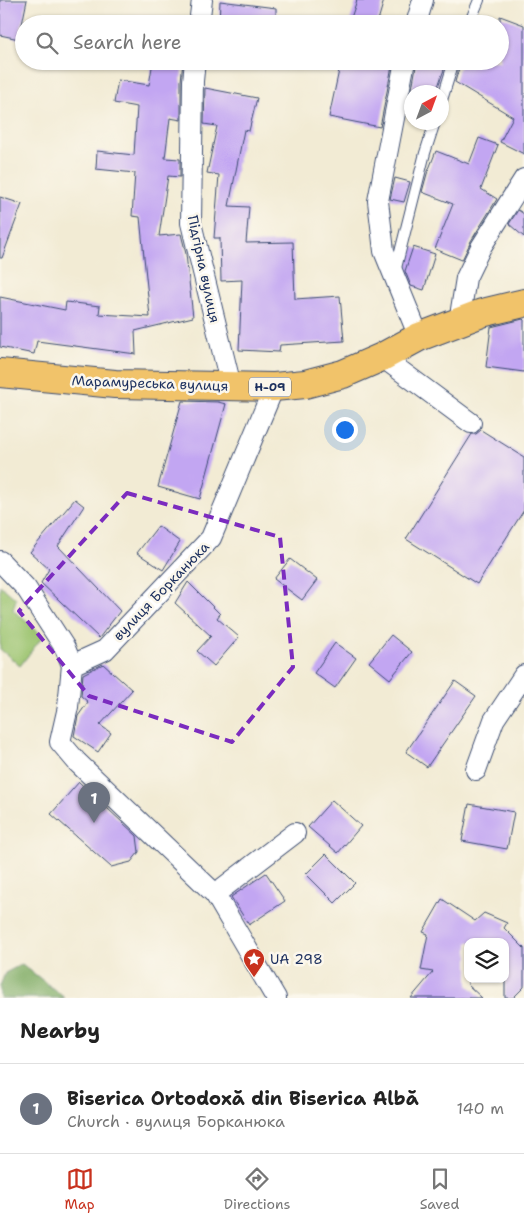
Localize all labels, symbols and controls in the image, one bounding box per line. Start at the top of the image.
search box [15,15,509,70]
icon: search [33,29,61,57]
text: Search here [73,30,182,55]
north arrow [404,85,449,130]
street label: Підгірна вулиця [184,214,224,324]
street label: Марамуреська вулиця [71,371,229,395]
road number: Н-09 [249,378,291,397]
your location [332,417,358,443]
street label: вулиця Борканюка [109,537,213,644]
pin: 1 [78,782,110,823]
map controls [464,938,509,983]
button: layers [464,938,509,983]
place icon: UA 298 [242,947,266,978]
place label: UA 298 [270,950,323,968]
text: Nearby [20,1017,100,1045]
text: Biserica Ortodoxă din Biserica Albă [67,1086,419,1111]
text: 1 [32,1098,40,1119]
text: 140 m [457,1098,504,1119]
text: Church · вулиця Борканюка [67,1111,285,1132]
tab: Map [65,1165,95,1213]
tab: Directions [224,1165,290,1213]
tab: Saved [420,1165,459,1213]

